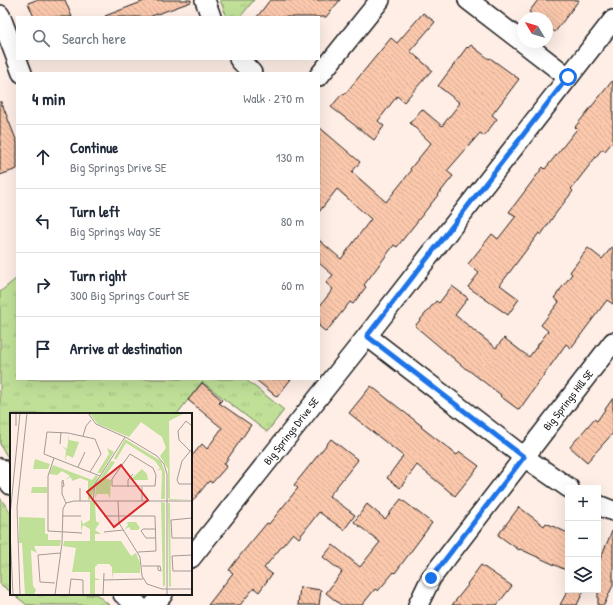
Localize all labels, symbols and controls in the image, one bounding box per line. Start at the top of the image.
north arrow [517,12,553,48]
search box [16,16,320,60]
icon: search [30,27,52,49]
text: Search here [62,28,126,49]
route start [559,68,577,86]
text: 4 min [32,87,65,110]
text: Walk · 270 m [243,89,304,107]
text: Continue [70,137,118,158]
icon: ahead [32,146,54,168]
text: 130 m [276,148,304,166]
text: Big Springs Drive SE [70,158,167,176]
text: Turn left [70,201,120,222]
icon: left [32,210,54,232]
text: 80 m [281,212,304,230]
text: Big Springs Way SE [70,222,161,240]
text: Turn right [70,265,126,286]
icon: right [32,274,54,296]
text: 60 m [281,276,304,294]
text: 300 Big Springs Court SE [70,286,190,304]
icon: arrive [32,338,54,360]
text: Arrive at destination [70,338,182,359]
street label: Big Springs Hill SE [540,367,596,433]
street label: Big Springs Drive SE [260,394,322,468]
inset map [10,413,192,595]
map controls [565,485,601,593]
button: + [565,485,601,521]
button: − [565,521,601,557]
button: layers [565,557,601,593]
route end [422,569,440,587]

